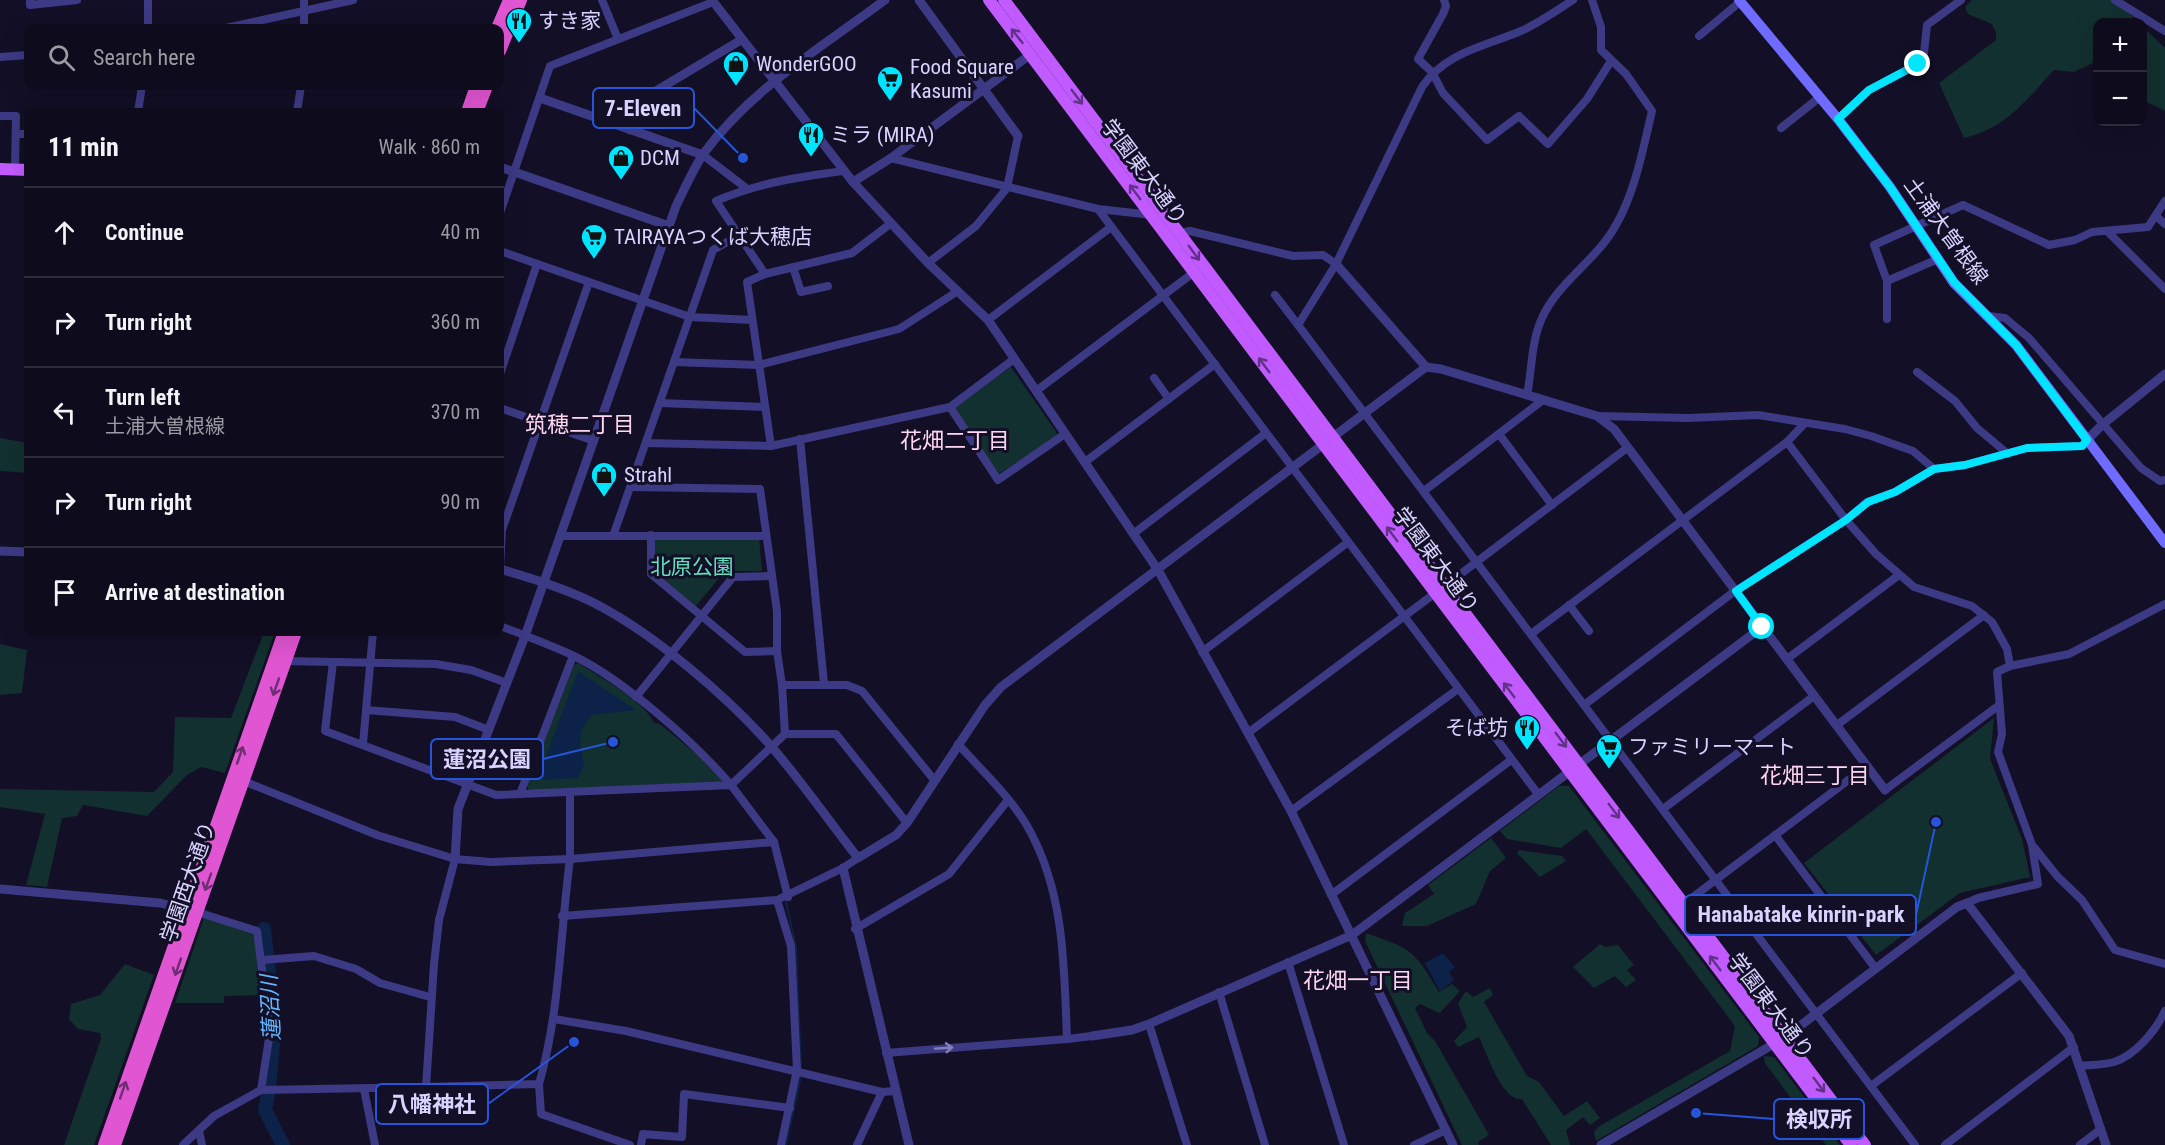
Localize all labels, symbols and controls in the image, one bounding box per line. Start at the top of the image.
restaurant icon: すき家 [504,6,534,44]
place label: すき家 [538,9,601,33]
map controls [2093,18,2147,126]
button: + [2093,18,2147,72]
search box [24,24,504,90]
one-way arrow [1011,28,1024,44]
icon: search [45,41,78,74]
text: Search here [93,45,195,70]
shop icon: WonderGOO [721,49,751,87]
route end [1904,50,1930,76]
place label: WonderGOO [756,52,857,76]
place label: Food Square Kasumi [910,55,1014,103]
supermarket icon: Food Square Kasumi [875,64,905,102]
button: − [2093,72,2147,126]
callout: 7-Eleven [593,88,694,128]
one-way arrow [1070,89,1083,105]
text: 7-Eleven [605,96,681,121]
street label: 学園東大通り [1097,114,1191,230]
restaurant icon: ミラ (MIRA) [796,120,826,158]
place label: ミラ (MIRA) [830,123,934,147]
text: 11 min [48,132,119,162]
text: Walk · 860 m [379,135,480,159]
shop icon: DCM [606,143,636,181]
place label: DCM [640,146,680,170]
street label: 土浦大曽根線 [1899,173,1993,289]
one-way arrow [1128,184,1141,200]
icon: ahead [48,216,81,249]
text: Continue [105,220,184,245]
text: 40 m [441,220,480,244]
supermarket icon: TAIRAYAつくば大穂店 [579,222,609,260]
place label: TAIRAYAつくば大穂店 [614,225,812,249]
one-way arrow [1188,244,1200,260]
icon: right [48,306,81,339]
text: Turn right [105,310,192,335]
text: 360 m [431,310,480,334]
one-way arrow [1258,357,1271,373]
text: Turn left [105,385,180,410]
icon: left [48,396,81,429]
text: 370 m [431,400,480,424]
district label: 筑穂二丁目 [525,412,635,437]
text: 土浦大曽根線 [105,414,225,438]
district label: 花畑二丁目 [900,428,1010,453]
shop icon: Strahl [589,460,619,498]
place label: Strahl [624,463,672,487]
icon: right [48,486,81,519]
text: Turn right [105,490,192,515]
text: 90 m [441,490,480,514]
street label: 学園東大通り [1389,502,1483,618]
one-way arrow [1386,526,1399,542]
park label: 北原公園 [650,555,734,579]
icon: arrive [48,576,81,609]
text: Arrive at destination [105,580,285,605]
route start [1748,613,1774,639]
one-way arrow [270,677,281,696]
one-way arrow [1503,682,1516,698]
restaurant icon: そば坊 [1512,713,1542,751]
place label: そば坊 [1445,716,1508,740]
one-way arrow [1555,732,1568,748]
supermarket icon: ファミリーマート [1594,732,1624,770]
place label: ファミリーマート [1628,735,1796,759]
callout: 蓮沼公園 [431,739,543,779]
one-way arrow [236,746,247,765]
text: 蓮沼公園 [443,747,531,772]
district label: 花畑三丁目 [1760,763,1870,788]
one-way arrow [1608,802,1620,818]
street label: 学園西大通り [156,819,220,945]
one-way arrow [202,872,213,891]
callout: Hanabatake kinrin-park [1685,895,1916,935]
text: Hanabatake kinrin-park [1698,902,1905,927]
street label: 学園東大通り [1724,948,1818,1064]
one-way arrow [1708,956,1721,972]
one-way arrow [172,958,183,976]
district label: 花畑一丁目 [1303,968,1413,993]
water label: 蓮沼川 [256,972,285,1042]
one-way arrow [933,1042,953,1053]
one-way arrow [1813,1076,1825,1092]
one-way arrow [119,1081,130,1100]
callout: 八幡神社 [376,1084,488,1124]
text: 八幡神社 [388,1092,476,1117]
callout: 検収所 [1774,1099,1864,1139]
text: 検収所 [1786,1107,1852,1132]

